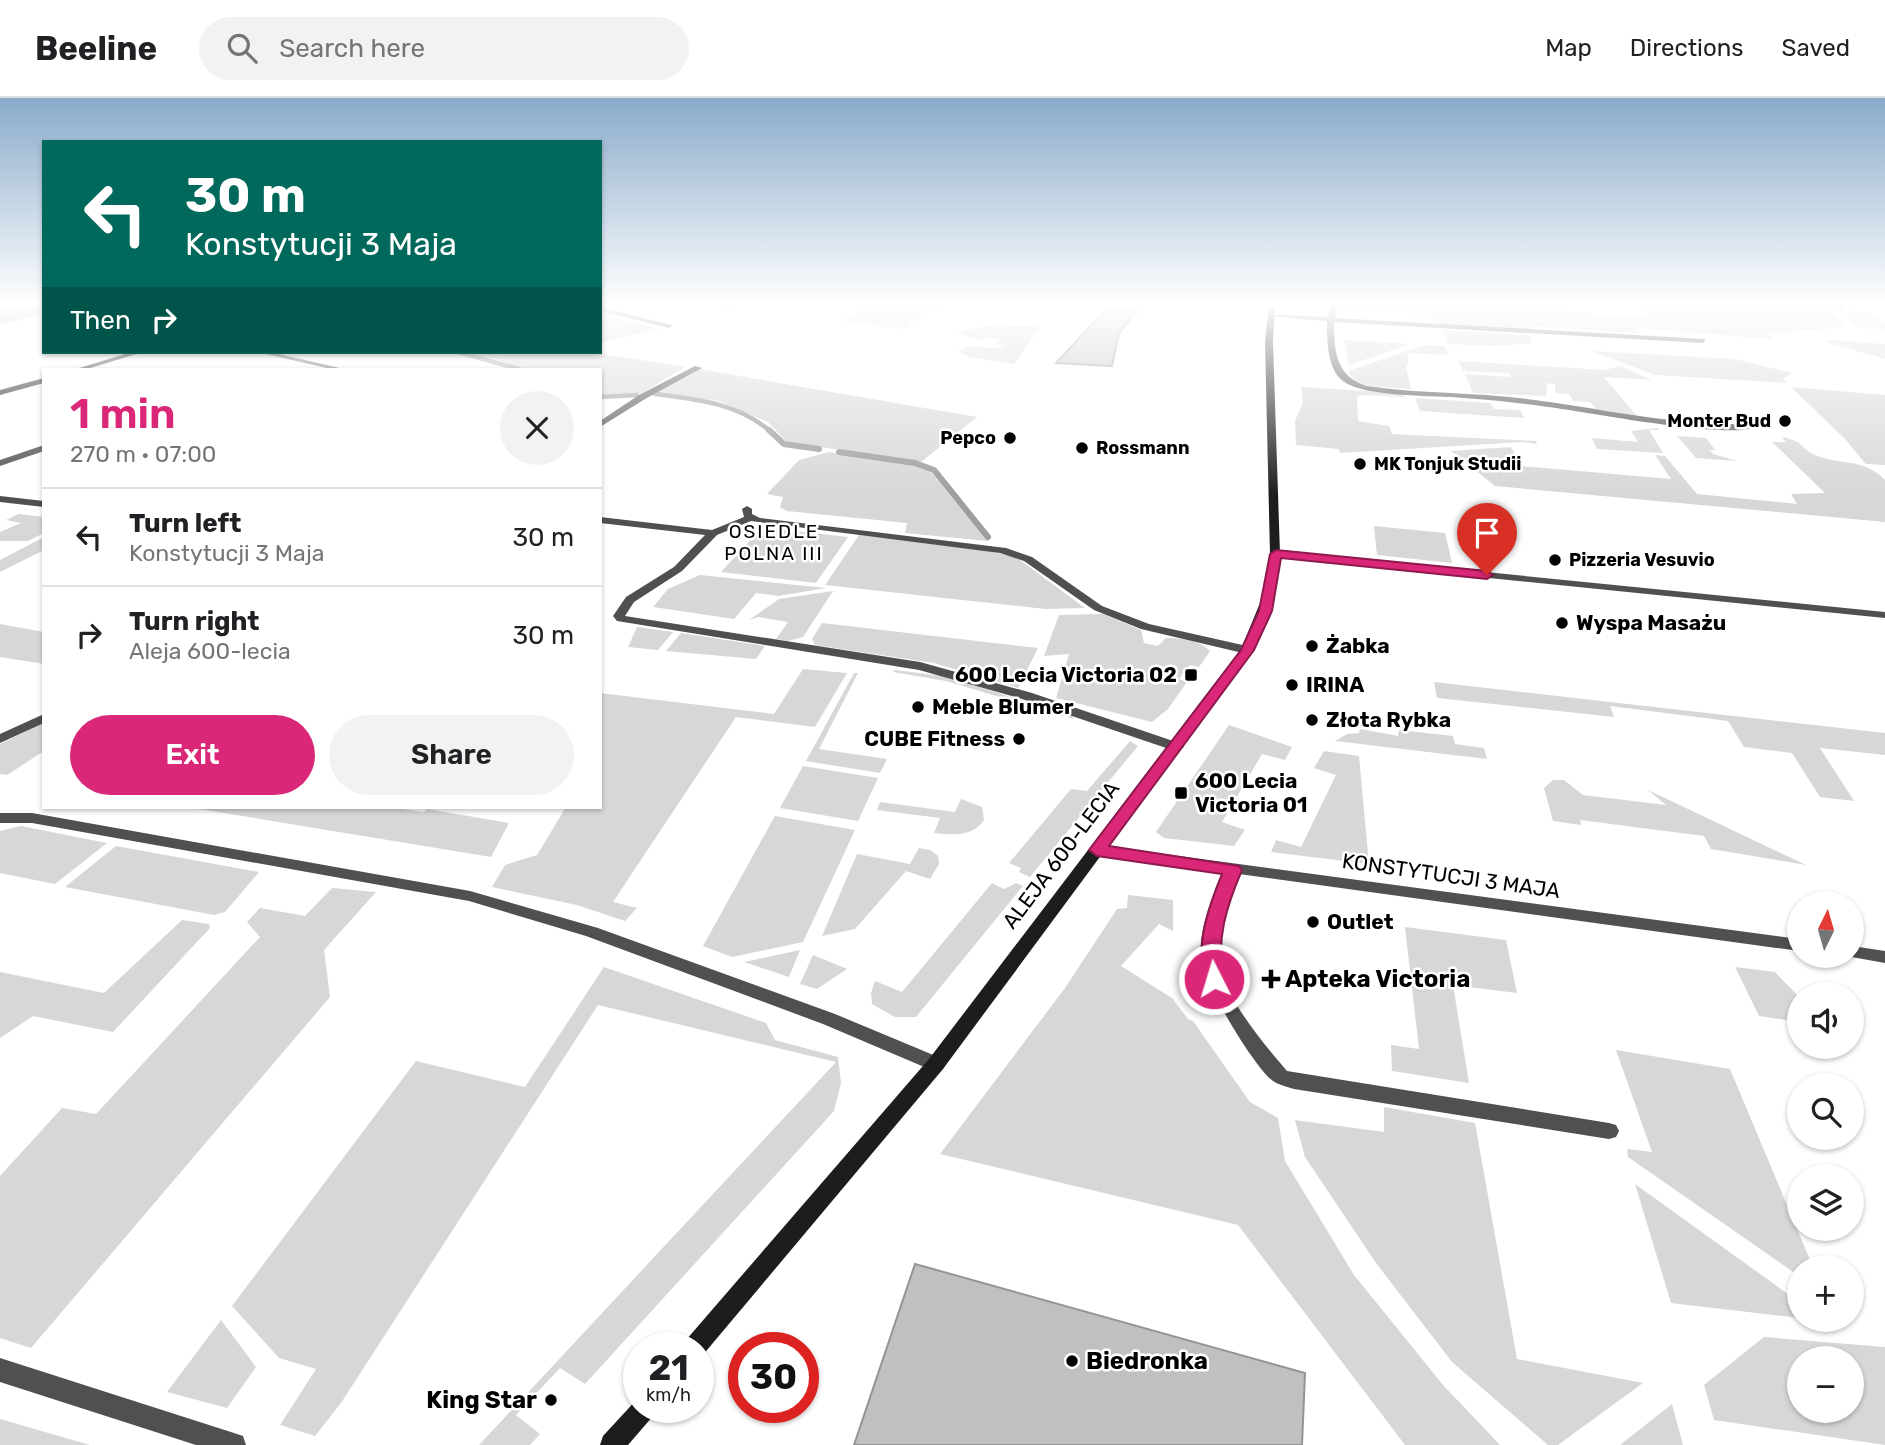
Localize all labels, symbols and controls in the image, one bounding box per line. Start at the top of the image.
search box [199,17,689,80]
text: Beeline [35,29,157,68]
icon: search [223,29,261,67]
text: Search here [279,33,425,64]
text: Map [1545,34,1592,62]
text: Directions [1630,34,1743,62]
text: Saved [1781,34,1850,62]
text: 30 m [185,166,306,224]
icon: left [70,168,161,259]
text: Konstytucji 3 Maja [185,225,457,263]
icon: right [145,301,183,339]
text: Then [70,305,131,336]
text: 1 min [70,389,176,439]
button: close [500,391,574,465]
place label: Monter Bud [1667,410,1771,432]
marker: Monter Bud [1777,413,1793,429]
place label: Pepco [940,427,996,449]
marker: Pepco [1002,430,1018,446]
place label: Rossmann [1096,437,1189,459]
text: 270 m · 07:00 [70,440,216,468]
marker: Rossmann [1074,440,1090,456]
place label: MK Tonjuk Studii [1374,453,1521,475]
marker: MK Tonjuk Studii [1352,456,1368,472]
pin [1457,503,1517,575]
text: Turn left [129,508,241,539]
icon: arrive [1468,514,1506,552]
icon: left [70,518,108,556]
district label: OSIEDLE POLNA III [724,520,824,565]
text: 30 m [512,522,574,553]
text: Konstytucji 3 Maja [129,539,324,567]
place label: Pizzeria Vesuvio [1569,549,1715,571]
marker: Pizzeria Vesuvio [1547,552,1563,568]
text: Turn right [129,606,259,637]
place label: Wyspa Masażu [1576,610,1726,635]
marker: Wyspa Masażu [1554,615,1570,631]
icon: right [70,616,108,654]
text: 30 m [512,620,574,651]
place label: Żabka [1326,633,1390,658]
text: Aleja 600-lecia [129,637,291,665]
marker: Żabka [1304,638,1320,654]
place label: 600 Lecia Victoria 02 [955,662,1177,687]
marker: 600 Lecia Victoria 02 [1183,667,1199,683]
place label: IRINA [1306,672,1364,697]
marker: IRINA [1284,677,1300,693]
place label: Meble Blumer [932,694,1074,719]
marker: Meble Blumer [910,699,926,715]
place label: Złota Rybka [1326,707,1451,732]
marker: Złota Rybka [1304,712,1320,728]
button: Exit [70,715,315,795]
button: Share [329,715,574,795]
place label: CUBE Fitness [864,726,1005,751]
marker: CUBE Fitness [1011,731,1027,747]
place label: 600 Lecia Victoria 01 [1195,768,1307,817]
street label: ALEJA 600-LECIA [997,776,1124,933]
marker: 600 Lecia Victoria 01 [1173,785,1189,801]
street label: KONSTYTUCJI 3 MAJA [1341,848,1562,903]
north arrow [1787,891,1864,968]
map controls [1787,891,1864,1423]
place label: Outlet [1327,909,1394,934]
marker: Outlet [1305,914,1321,930]
position arrow [1177,942,1251,1016]
place label: Apteka Victoria [1285,965,1470,993]
marker: Apteka Victoria [1263,971,1279,987]
button: sound [1787,982,1864,1059]
button: search [1787,1073,1864,1150]
button: layers [1787,1164,1864,1241]
button: + [1787,1255,1864,1332]
speed limit sign: 30 [728,1332,819,1423]
button: − [1787,1346,1864,1423]
text: 21 [648,1347,689,1389]
place label: Biedronka [1086,1347,1208,1375]
marker: Biedronka [1064,1353,1080,1369]
text: km/h [646,1384,691,1406]
place label: King Star [426,1386,537,1414]
marker: King Star [543,1392,559,1408]

